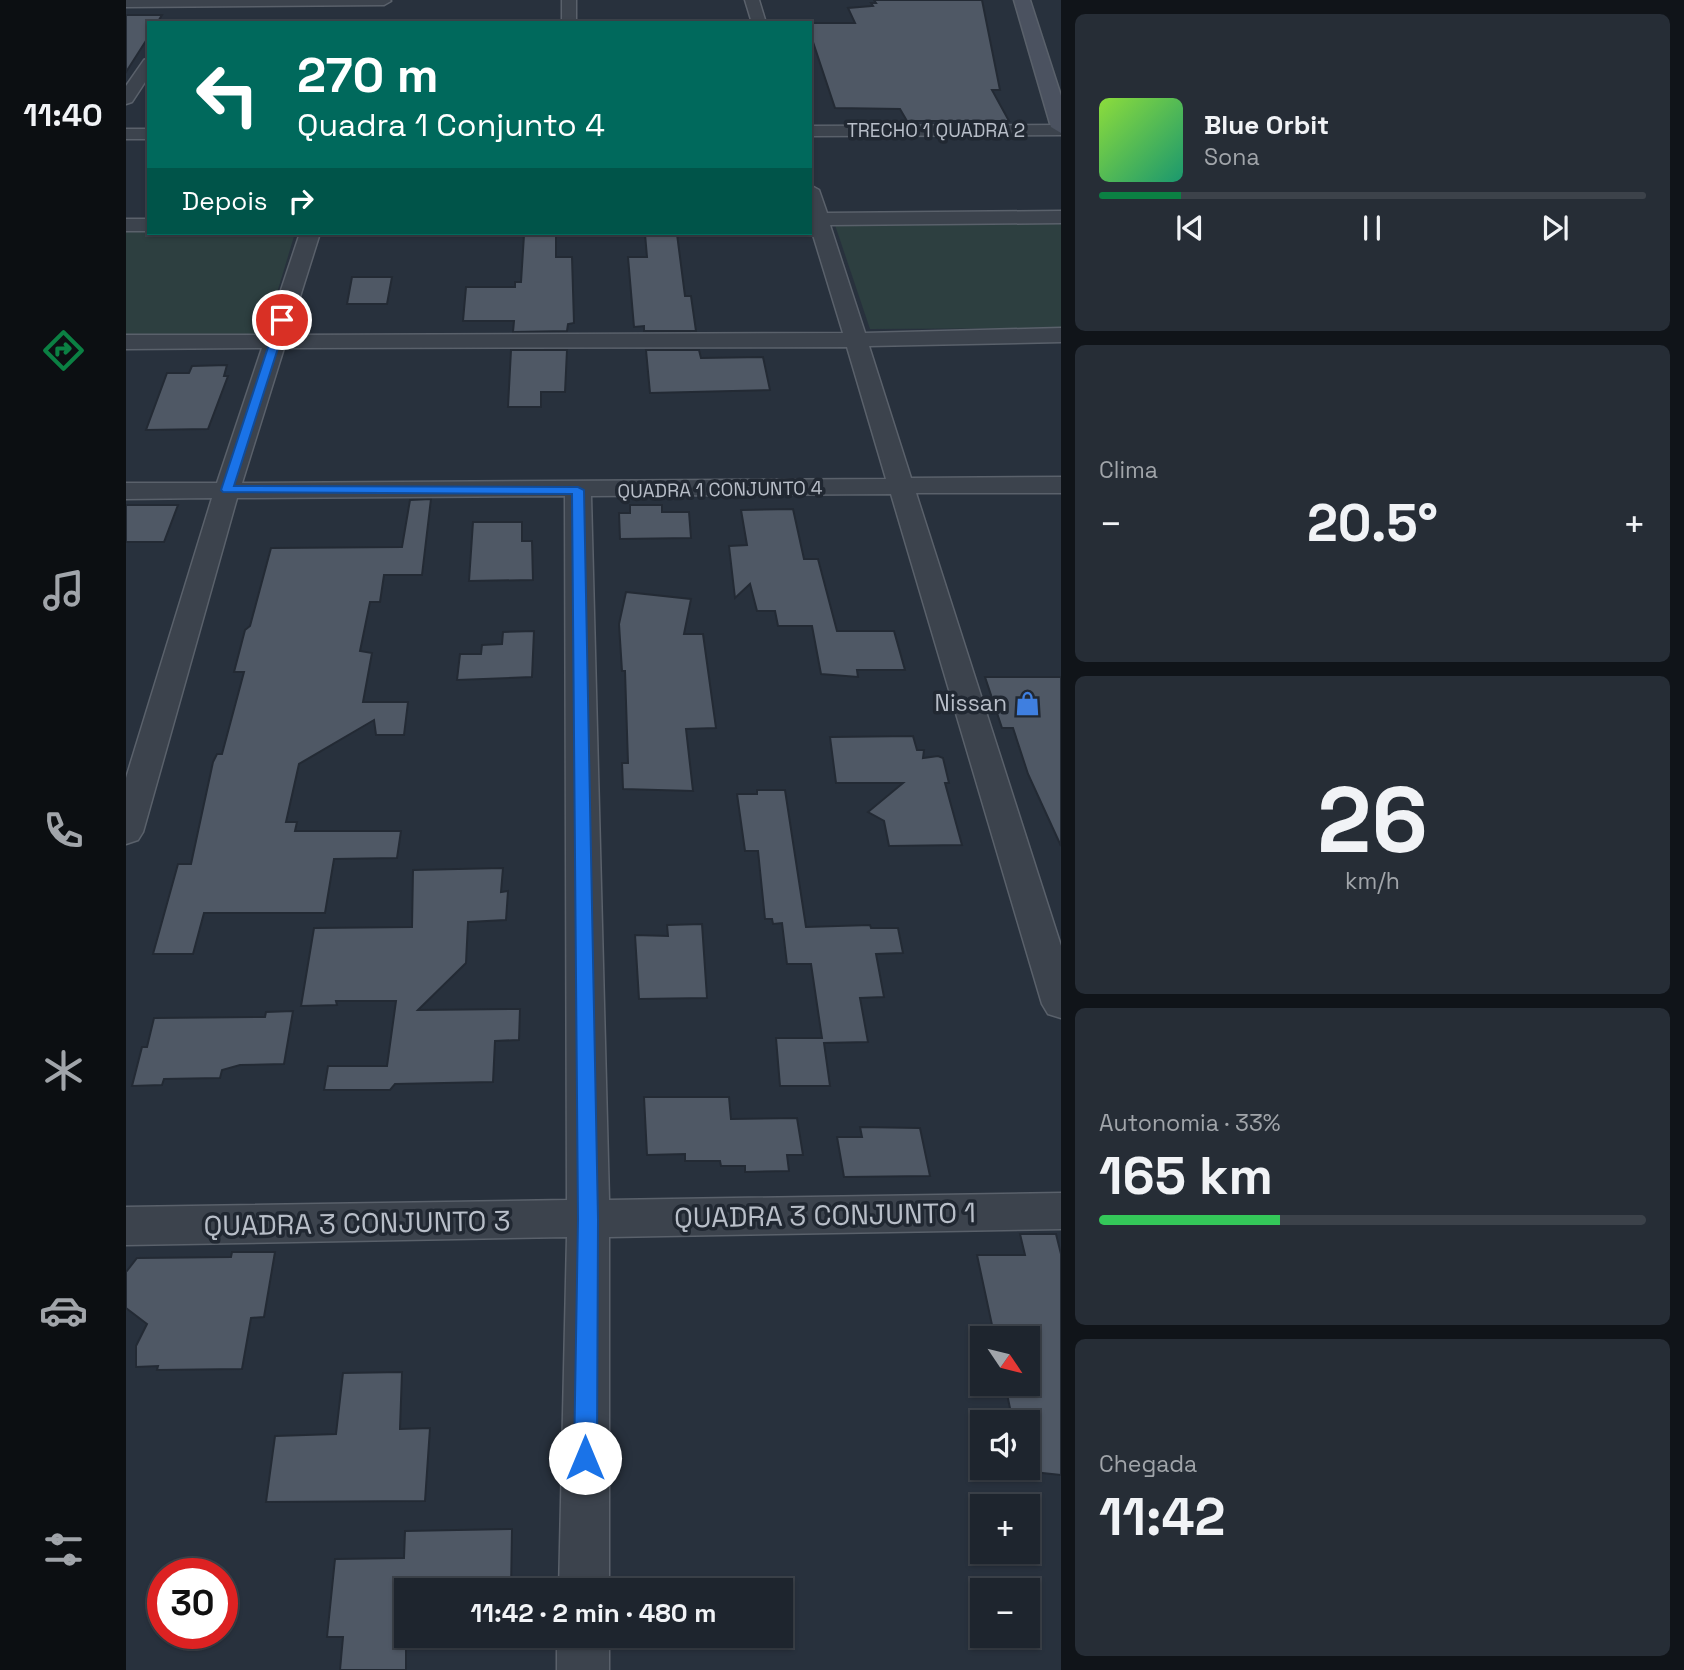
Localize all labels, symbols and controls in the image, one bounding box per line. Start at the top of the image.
text: 270 m [297,44,439,106]
icon: left [182,49,273,140]
text: 11:40 [23,95,103,135]
text: Quadra 1 Conjunto 4 [297,105,605,145]
text: Blue Orbit [1204,108,1329,142]
street label: TRECHO 1 QUADRA 2 [847,118,1025,143]
text: Sona [1204,142,1260,172]
icon: right [282,182,320,220]
text: Depois [182,184,268,218]
icon: previous [1171,209,1209,247]
icon: pause [1353,209,1391,247]
icon: next [1536,209,1574,247]
pin [252,290,312,350]
icon: arrive [263,301,301,339]
icon: directions [39,326,88,375]
text: Clima [1099,455,1158,485]
street label: QUADRA 1 CONJUNTO 4 [617,475,823,504]
text: 20.5° [1307,490,1438,556]
text: − [1099,500,1123,548]
text: + [1622,500,1646,548]
icon: music [39,566,88,615]
place label: Nissan [935,688,1007,718]
shop icon: Nissan [1013,689,1041,717]
text: 26 [1317,762,1428,879]
icon: phone [39,806,88,855]
text: km/h [1345,866,1400,896]
icon: climate [39,1046,88,1095]
text: Autonomia · 33% [1099,1108,1281,1138]
text: 165 km [1099,1143,1273,1209]
street label: QUADRA 3 CONJUNTO 1 [674,1194,976,1236]
street label: QUADRA 3 CONJUNTO 3 [203,1202,511,1244]
icon: car [39,1286,88,1335]
north arrow [970,1326,1040,1396]
map controls [970,1326,1040,1648]
button: sound [970,1410,1040,1480]
position arrow [548,1421,622,1495]
text: Chegada [1099,1449,1197,1479]
text: 11:42 [1099,1484,1225,1550]
button: + [970,1494,1040,1564]
icon: filters [39,1525,88,1574]
speed limit sign: 30 [147,1558,238,1649]
button: − [970,1578,1040,1648]
text: 11:42 · 2 min · 480 m [471,1596,716,1630]

